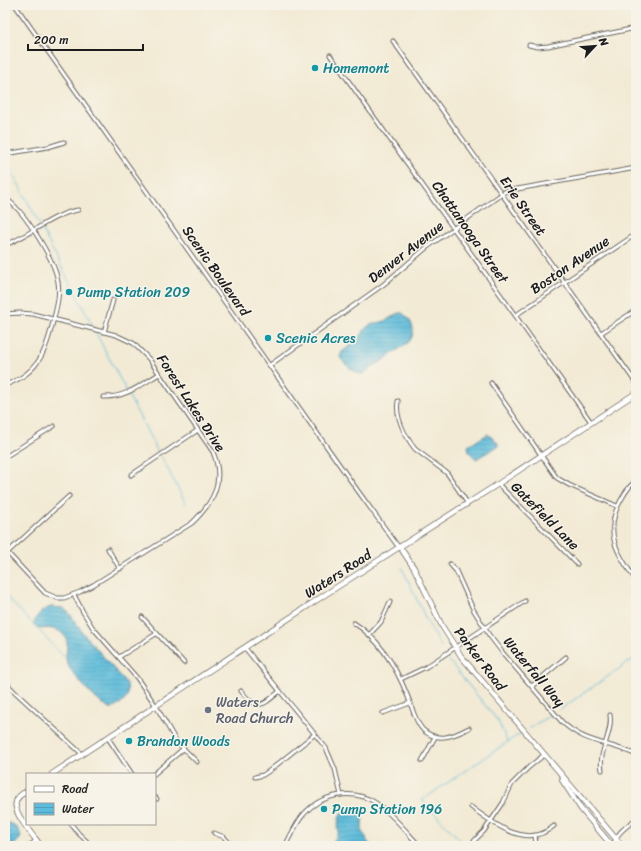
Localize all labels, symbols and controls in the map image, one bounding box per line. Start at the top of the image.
scale bar [28,26,143,52]
north arrow [575,26,615,66]
text: 200 m [34,29,68,51]
text: N [593,33,614,50]
place label: Homemont [323,56,389,81]
marker: Homemont [310,63,320,73]
street label: Erie Street [493,171,553,241]
street label: Chattanooga Street [425,175,516,290]
street label: Denver Avenue [362,214,450,290]
street label: Scenic Boulevard [175,220,258,323]
street label: Boston Avenue [525,229,615,301]
place label: Pump Station 209 [77,280,190,305]
marker: Pump Station 209 [64,287,74,297]
place label: Scenic Acres [276,326,356,351]
marker: Scenic Acres [263,333,273,343]
street label: Forest Lakes Drive [150,349,232,457]
street label: Gatefield Lane [505,476,585,556]
street label: Waters Road [299,542,378,605]
street label: Parker Road [447,621,514,698]
street label: Waterfall Way [497,631,572,714]
place label: Waters Road Church [216,690,293,731]
marker: Waters Road Church [203,705,213,715]
place label: Brandon Woods [137,729,230,754]
marker: Brandon Woods [124,736,134,746]
legend [26,773,156,825]
text: Road [62,778,89,800]
place label: Pump Station 196 [332,797,442,822]
text: Water [62,798,95,820]
marker: Pump Station 196 [319,804,329,814]

